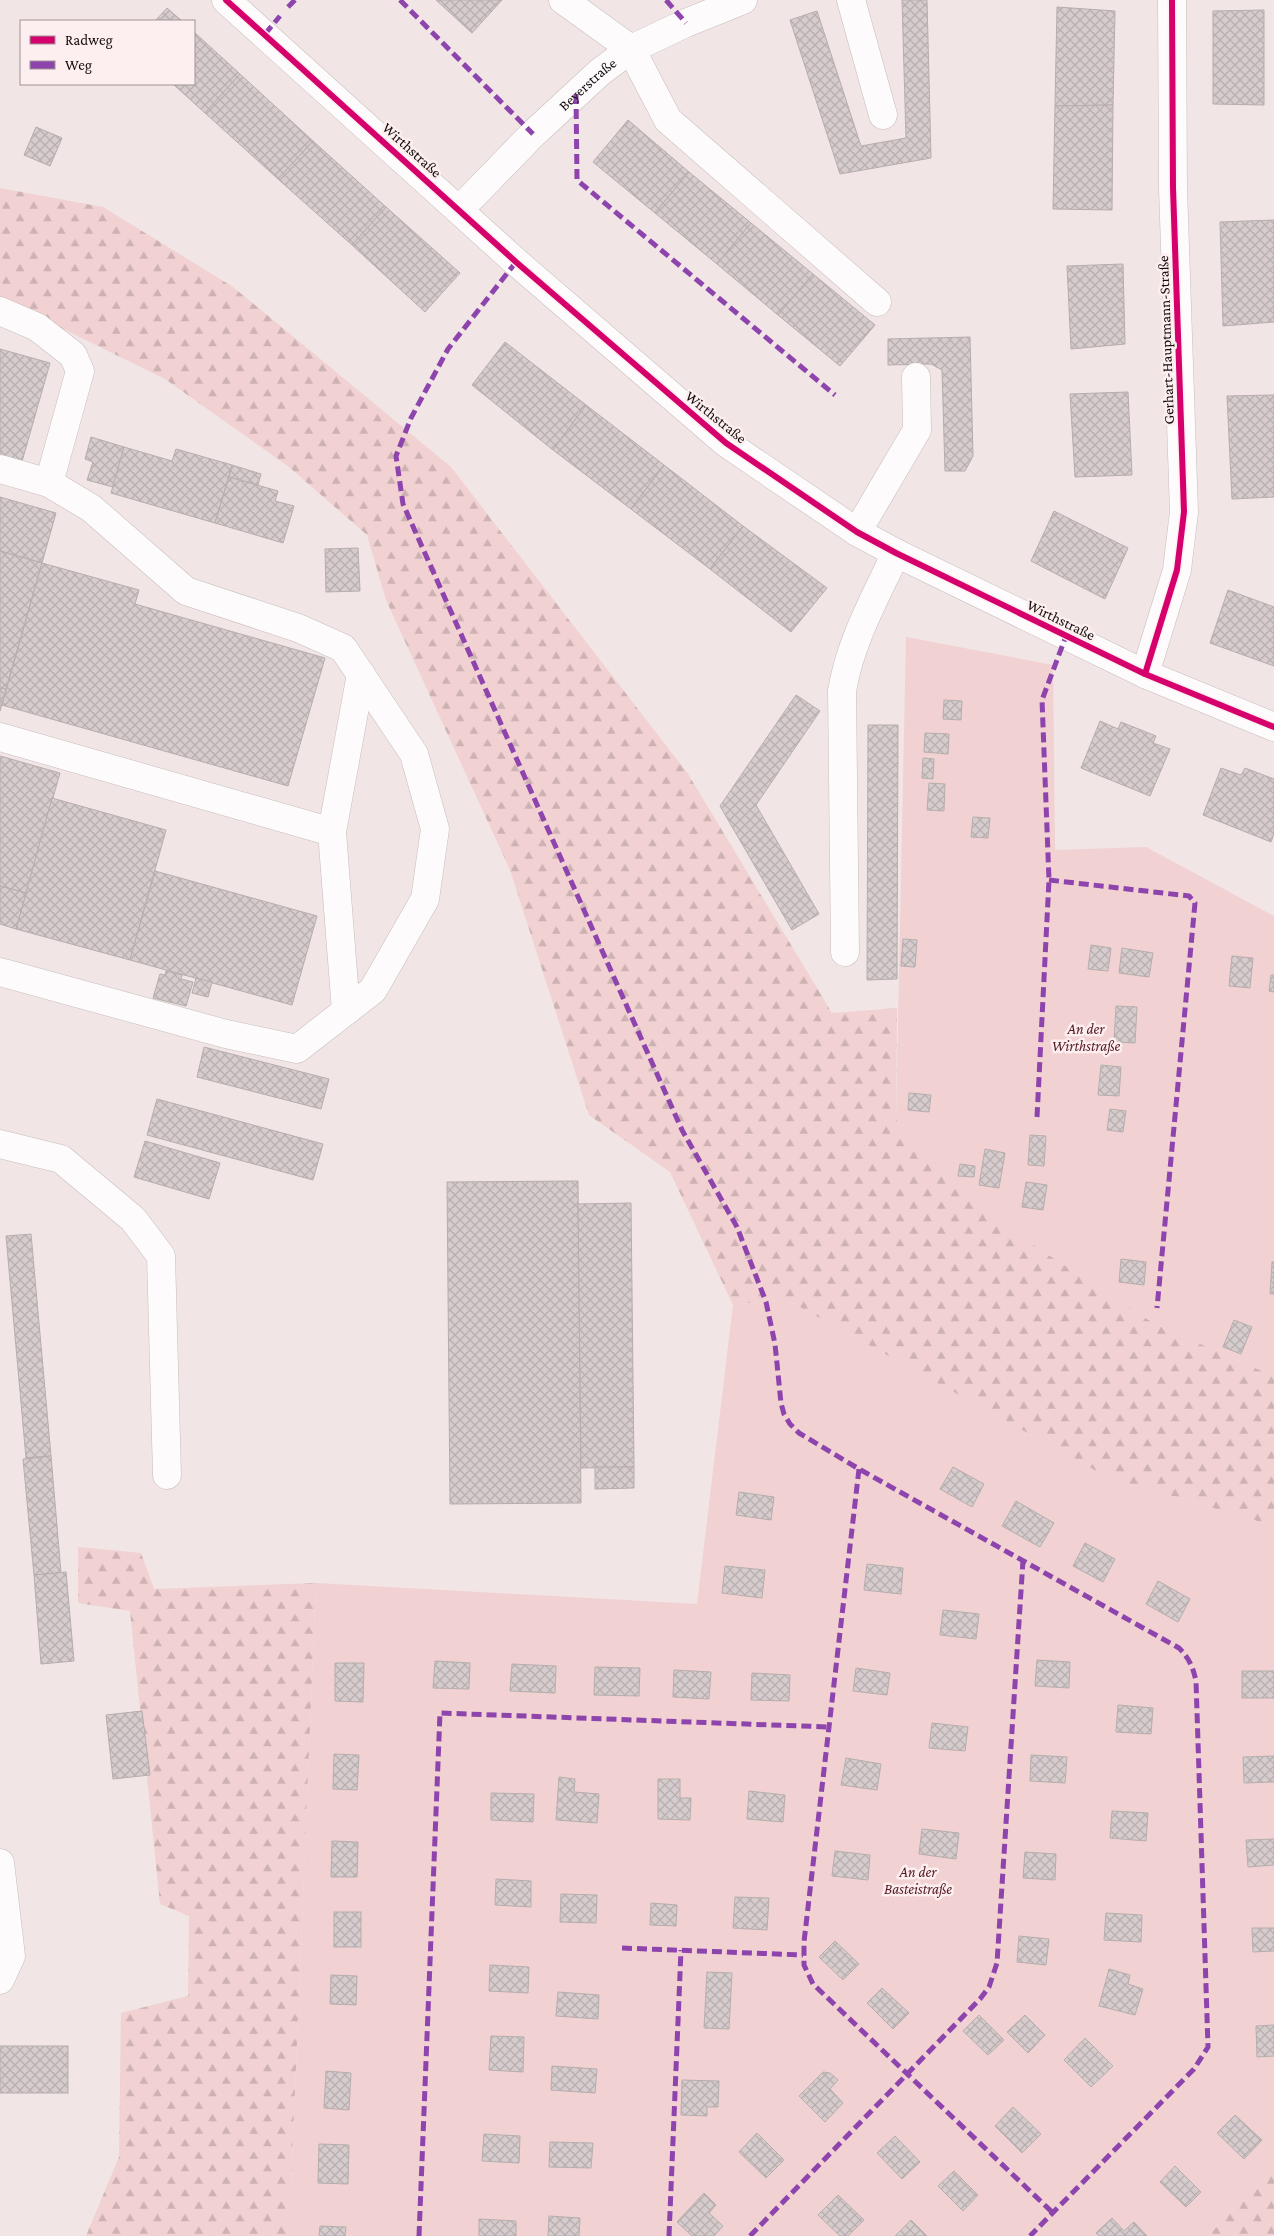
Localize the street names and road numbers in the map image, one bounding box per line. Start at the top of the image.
street label: Beyerstraße [556,54,620,114]
street label: Wirthstraße [379,119,445,181]
street label: Gerhart-Hauptmann-Straße [1155,255,1178,425]
street label: Wirthstraße [682,388,750,447]
street label: Wirthstraße [1024,597,1098,643]

